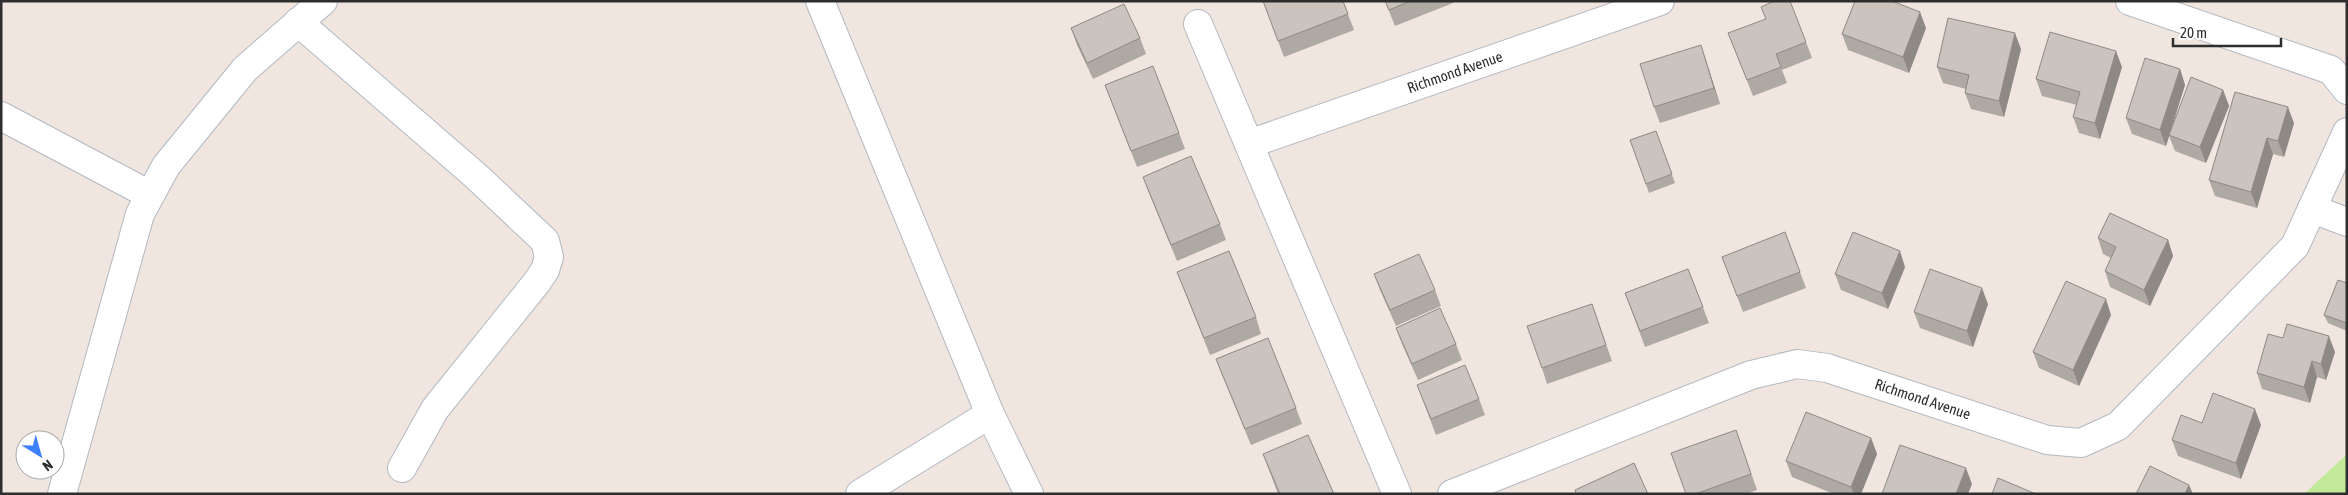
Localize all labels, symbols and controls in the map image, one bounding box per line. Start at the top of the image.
scale bar [2173,15,2280,47]
text: 20 m [2180,24,2207,41]
street label: Richmond Avenue [1405,47,1505,96]
street label: Richmond Avenue [1873,375,1973,422]
north arrow [15,430,65,480]
text: N [40,457,56,474]

